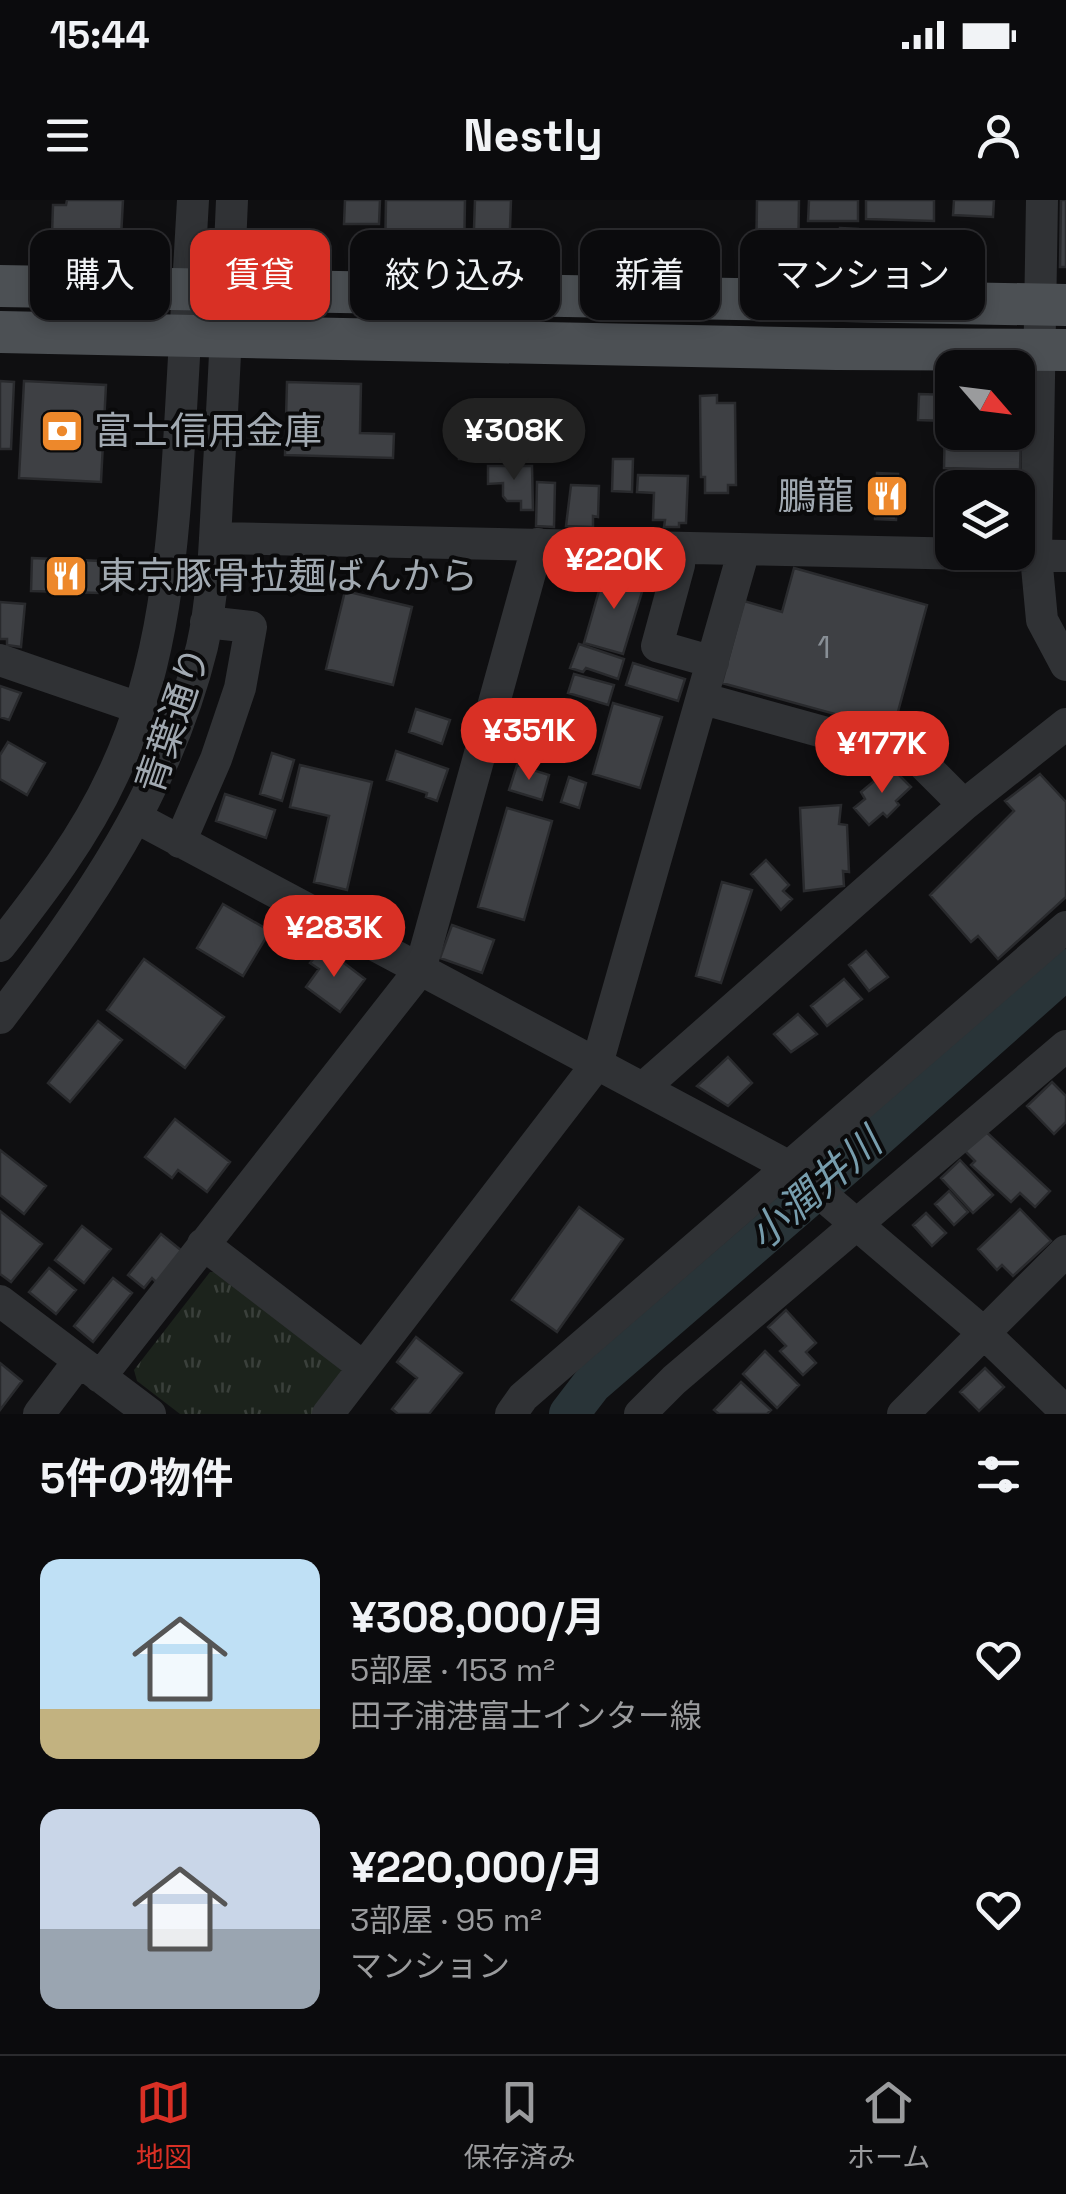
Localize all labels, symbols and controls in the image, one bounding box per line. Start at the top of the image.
text: 15:44 [50,11,150,59]
text: Nestly [463,107,603,164]
icon: menu [40,108,95,163]
icon: person [971,108,1026,163]
chip: 購入 [30,230,170,320]
chip: 賃貸 [190,230,330,320]
chip: 絞り込み [350,230,560,320]
chip: 新着 [580,230,720,320]
chip: マンション [740,230,985,320]
north arrow [935,350,1035,450]
map controls [935,350,1035,570]
pin: ¥308K [444,398,584,483]
place label: 富士信用金庫 [94,407,322,455]
bank icon: 富士信用金庫 [39,408,85,454]
text: ¥308K [464,410,564,450]
button: layers [935,470,1035,570]
place label: 鵬龍 [778,472,854,520]
restaurant icon: 鵬龍 [864,473,910,519]
pin: ¥220K [544,527,684,612]
text: ¥220K [565,539,663,579]
place label: 東京豚骨拉麺ばんから [98,552,478,600]
restaurant icon: 東京豚骨拉麺ばんから [43,553,89,599]
house number: 1 [817,627,831,667]
street label: 青葉通り [126,640,220,800]
pin: ¥351K [459,698,599,783]
text: ¥351K [483,710,575,750]
pin: ¥177K [812,711,952,796]
text: ¥177K [837,723,927,763]
pin: ¥283K [264,895,404,980]
text: ¥283K [285,907,383,947]
water label: 小潤井川 [738,1115,895,1261]
icon: filters [971,1447,1026,1502]
text: 5件の物件 [40,1452,233,1505]
text: ¥308,000/月 [350,1591,606,1644]
icon: home [120,1599,240,1719]
icon: heart [971,1632,1026,1687]
text: 5部屋 · 153 m² [350,1650,555,1690]
text: 田子浦港富士インター線 [350,1696,702,1736]
text: ¥220,000/月 [350,1841,604,1894]
icon: home [120,1849,240,1969]
icon: heart [971,1882,1026,1937]
text: 3部屋 · 95 m² [350,1900,542,1940]
text: マンション [350,1946,510,1986]
tab: 地図 [136,2075,192,2175]
tab: 保存済み [463,2075,575,2175]
tab: ホーム [847,2075,930,2175]

